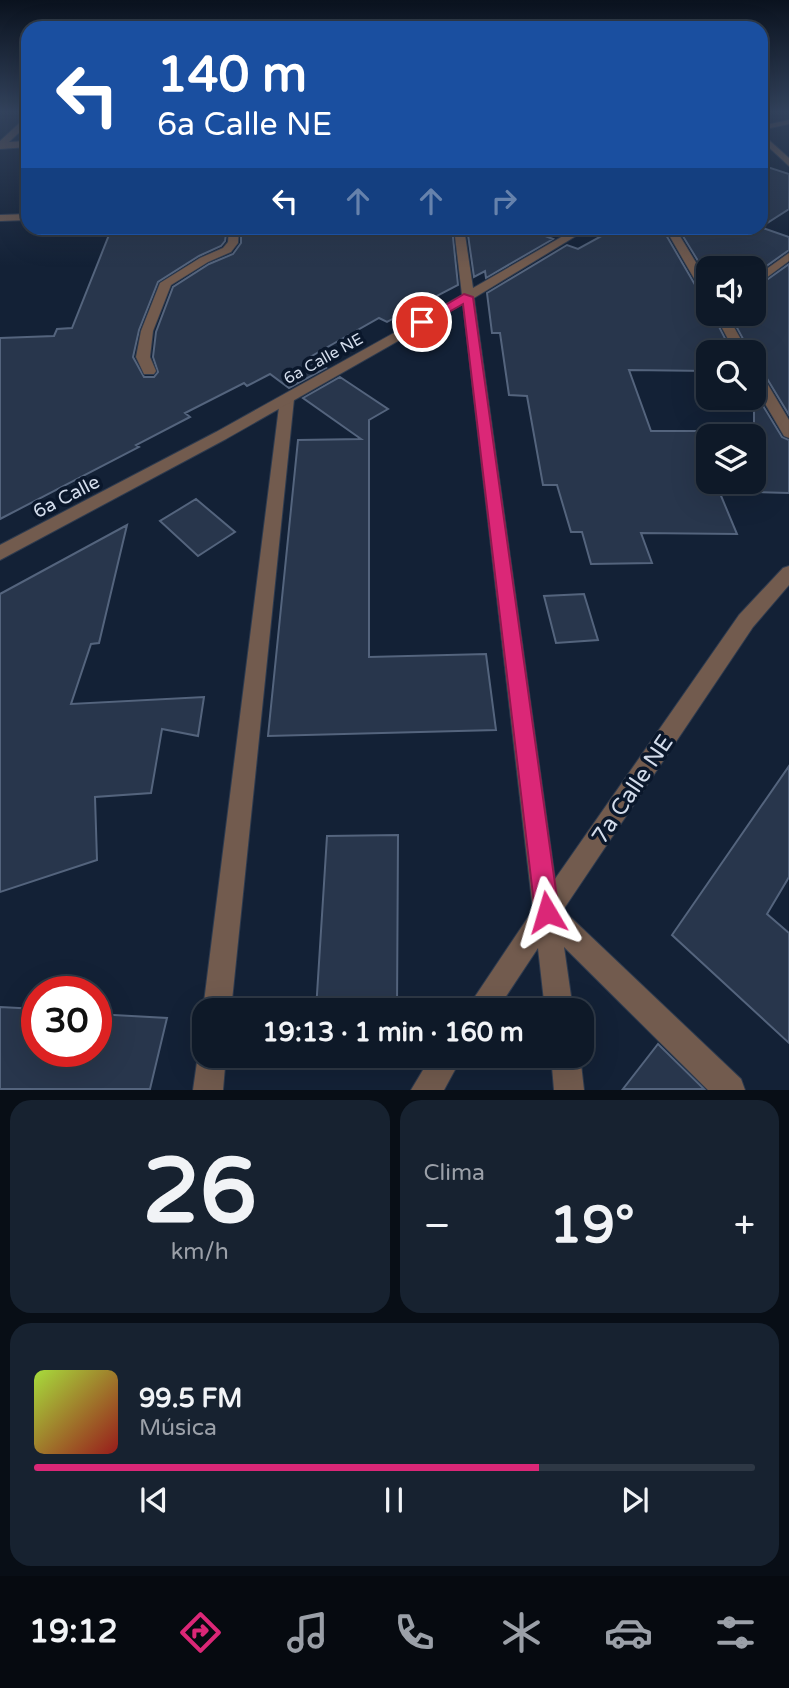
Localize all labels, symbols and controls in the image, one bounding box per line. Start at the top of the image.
text: 140 m [157,46,307,105]
icon: left [42,49,133,140]
text: 6a Calle NE [157,106,332,144]
icon: left [266,182,304,220]
icon: ahead [339,182,377,220]
icon: ahead [412,182,450,220]
icon: right [485,182,523,220]
map controls [696,256,766,494]
button: sound [696,256,766,326]
pin [392,292,452,352]
icon: arrive [403,303,441,341]
street label: 6a Calle NE [280,329,367,389]
button: search [696,340,766,410]
button: layers [696,424,766,494]
street label: 6a Calle [30,471,103,523]
street label: 7a Calle NE [586,730,680,850]
position arrow [510,875,584,949]
speed limit sign: 30 [21,976,112,1067]
text: 19:13 · 1 min · 160 m [262,1017,524,1048]
text: 26 [143,1137,257,1247]
text: Clima [424,1159,485,1187]
text: 19° [550,1194,635,1257]
text: − [424,1203,451,1249]
text: + [734,1203,755,1249]
text: km/h [171,1238,229,1266]
text: 99.5 FM [139,1383,242,1414]
text: Música [139,1414,217,1442]
icon: previous [135,1481,173,1519]
icon: pause [375,1481,413,1519]
icon: next [616,1481,654,1519]
icon: directions [176,1608,225,1657]
icon: music [283,1608,332,1657]
icon: phone [390,1608,439,1657]
icon: climate [497,1608,546,1657]
icon: car [604,1608,653,1657]
icon: filters [711,1608,760,1657]
text: 19:12 [29,1613,118,1651]

